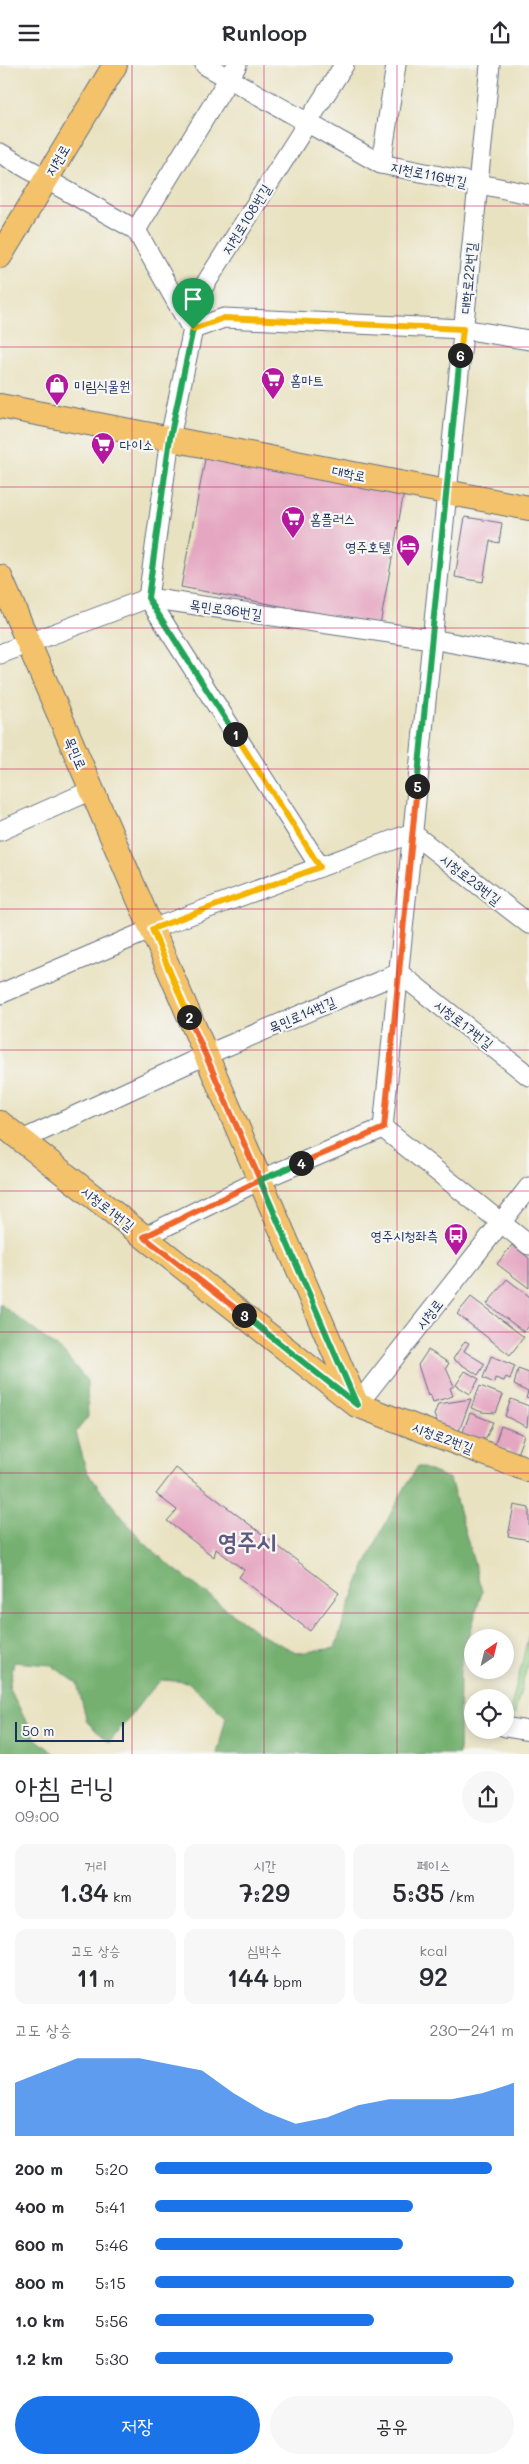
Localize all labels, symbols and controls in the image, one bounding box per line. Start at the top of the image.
text: Runloop [222,18,307,47]
icon: menu [15,19,43,47]
icon: share [486,19,514,47]
street label: 지천로 [40,141,74,179]
street label: 지천로116번길 [389,157,469,191]
street label: 지천로108번길 [217,180,276,258]
street label: 대학로22번길 [455,241,481,315]
pin [172,278,214,329]
icon: arrive [179,285,207,313]
pin: 6 [448,343,472,367]
text: 6 [456,346,465,365]
supermarket icon: 홈마트 [260,366,286,400]
place label: 홈마트 [290,370,324,389]
shop icon: 미림식물원 [44,372,70,406]
place label: 미림식물원 [74,376,130,395]
supermarket icon: 다이소 [90,431,116,465]
place label: 다이소 [120,435,154,454]
street label: 대학로 [331,460,367,486]
supermarket icon: 홈플러스 [280,505,306,539]
place label: 홈플러스 [310,509,355,528]
hotel icon: 영주호텔 [395,533,421,567]
place label: 영주호텔 [345,537,391,556]
street label: 목민로36번길 [189,595,264,624]
pin: 1 [222,721,248,747]
text: 1 [232,725,239,744]
street label: 목민로 [61,734,91,772]
pin: 5 [404,773,430,799]
text: 5 [413,777,422,796]
street label: 시청로23번길 [437,849,506,909]
street label: 목민로14번길 [266,991,339,1037]
street label: 시청로17번길 [430,995,498,1054]
pin: 2 [176,1005,202,1029]
text: 2 [186,1008,193,1027]
pin: 4 [288,1151,314,1175]
text: 4 [297,1154,306,1173]
street label: 시청로1번길 [77,1181,139,1235]
bus stop icon: 영주시청좌측 [443,1222,469,1256]
place label: 영주시청좌측 [370,1226,438,1245]
street label: 시청로 [411,1295,447,1333]
pin: 3 [232,1303,256,1327]
text: 3 [240,1306,249,1325]
street label: 시청로2번길 [410,1417,477,1458]
district label: 영주시 [218,1525,276,1556]
north arrow [464,1629,514,1679]
map controls [464,1629,514,1739]
button: locate [464,1689,514,1739]
scale bar [15,1719,124,1742]
text: 50 m [22,1721,54,1740]
text: 아침 러닝 [15,1768,115,1804]
button: share [462,1771,514,1823]
text: 09:00 [15,1805,59,1826]
text: 거리 [84,1856,107,1875]
text: 시간 [253,1856,276,1875]
text: 페이스 [417,1856,450,1875]
text: 1.34 [59,1876,108,1908]
text: 7:29 [239,1876,290,1908]
text: 5:35 [392,1876,444,1908]
text: km [108,1887,132,1906]
text: /km [444,1887,475,1906]
text: 고도 상승 [71,1941,120,1960]
text: 심박수 [248,1941,281,1960]
text: kcal [420,1941,447,1960]
text: 92 [419,1960,448,1992]
text: 11 [77,1961,99,1993]
text: 144 [227,1961,269,1993]
text: m [99,1972,114,1991]
text: bpm [269,1972,302,1991]
text: 고도 상승 [15,2019,72,2040]
text: 230–241 m [429,2019,514,2040]
text: 200 m [15,2158,63,2179]
text: 5:20 [95,2158,128,2179]
text: 400 m [15,2196,64,2217]
text: 5:41 [95,2196,126,2217]
text: 600 m [15,2234,64,2255]
text: 5:46 [95,2234,128,2255]
text: 800 m [15,2272,64,2293]
text: 5:15 [95,2272,126,2293]
text: 1.0 km [15,2310,64,2331]
text: 5:56 [95,2310,128,2331]
text: 1.2 km [15,2348,63,2369]
text: 5:30 [95,2348,129,2369]
button: 저장 [15,2396,260,2454]
button: 공유 [270,2396,514,2454]

